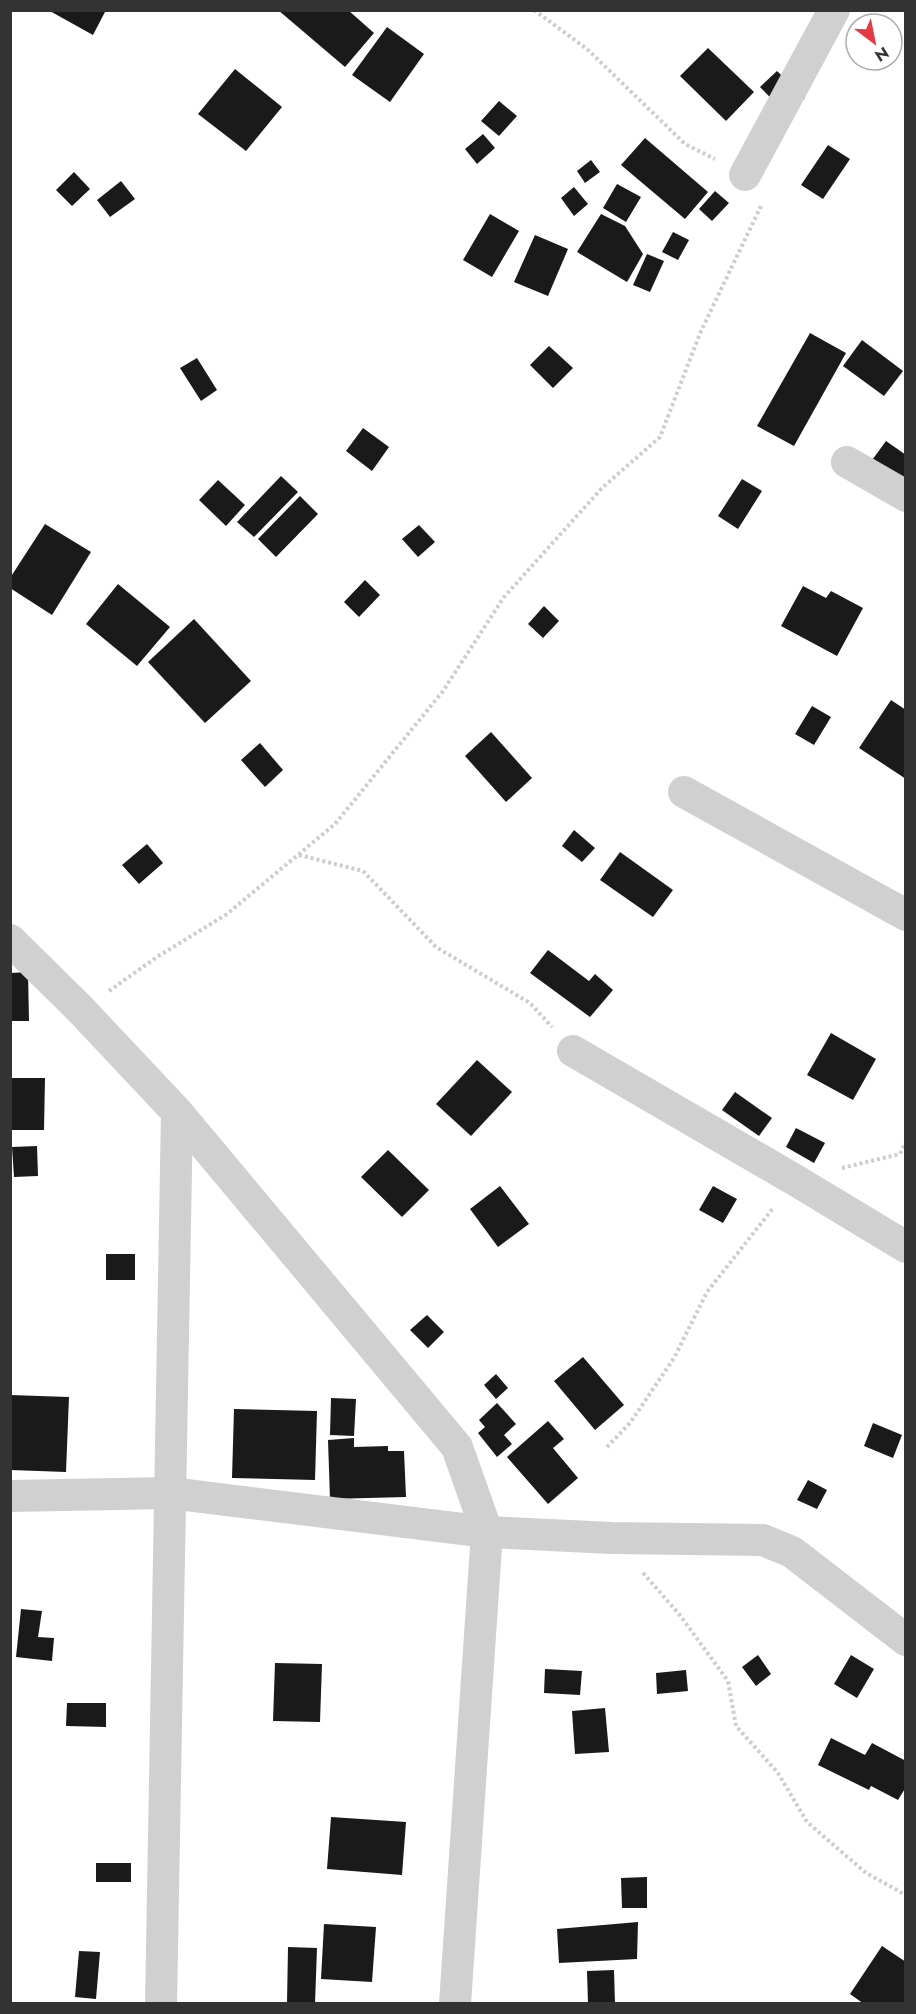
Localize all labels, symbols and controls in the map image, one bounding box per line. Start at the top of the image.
north arrow [844,12,904,72]
text: N [870,41,893,67]

